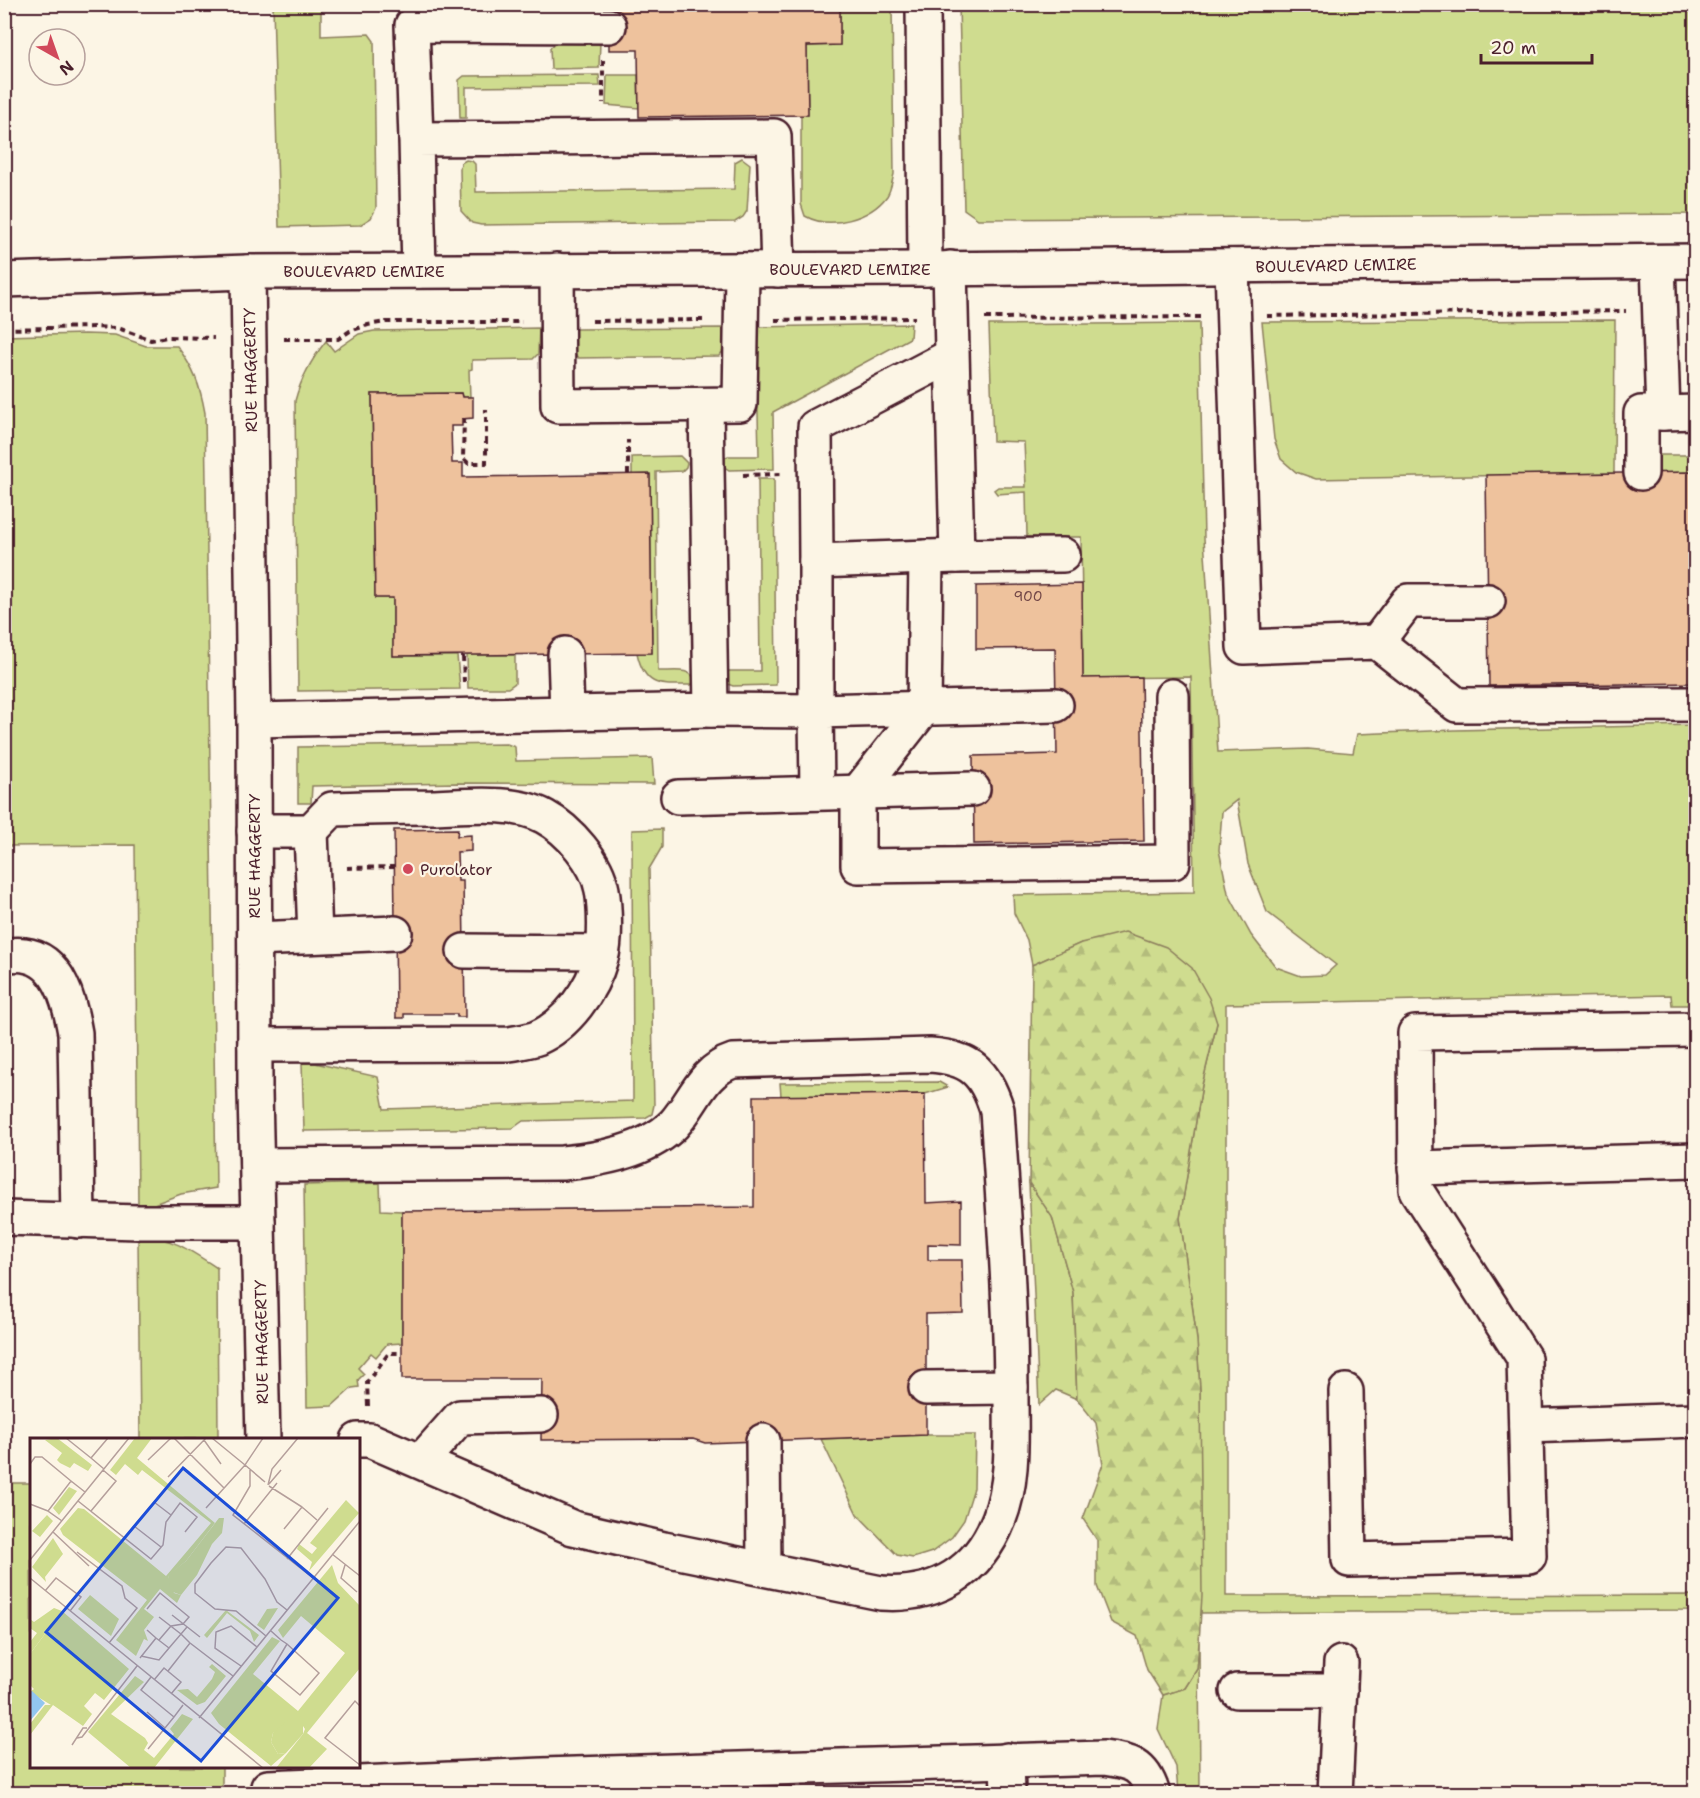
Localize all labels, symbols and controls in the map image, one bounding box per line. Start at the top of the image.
north arrow [27,27,87,87]
scale bar [1481,27,1592,65]
text: 20 m [1490,36,1536,60]
text: N [55,56,78,80]
street label: BOULEVARD LEMIRE [1255,254,1417,277]
street label: BOULEVARD LEMIRE [769,259,931,280]
street label: BOULEVARD LEMIRE [283,261,445,282]
street label: RUE HAGGERTY [239,307,262,433]
house number: 900 [1013,587,1043,605]
street label: RUE HAGGERTY [244,793,265,918]
place label: Purolator [420,859,493,880]
marker: Purolator [401,862,415,876]
street label: RUE HAGGERTY [250,1279,273,1405]
inset map [30,1438,360,1768]

